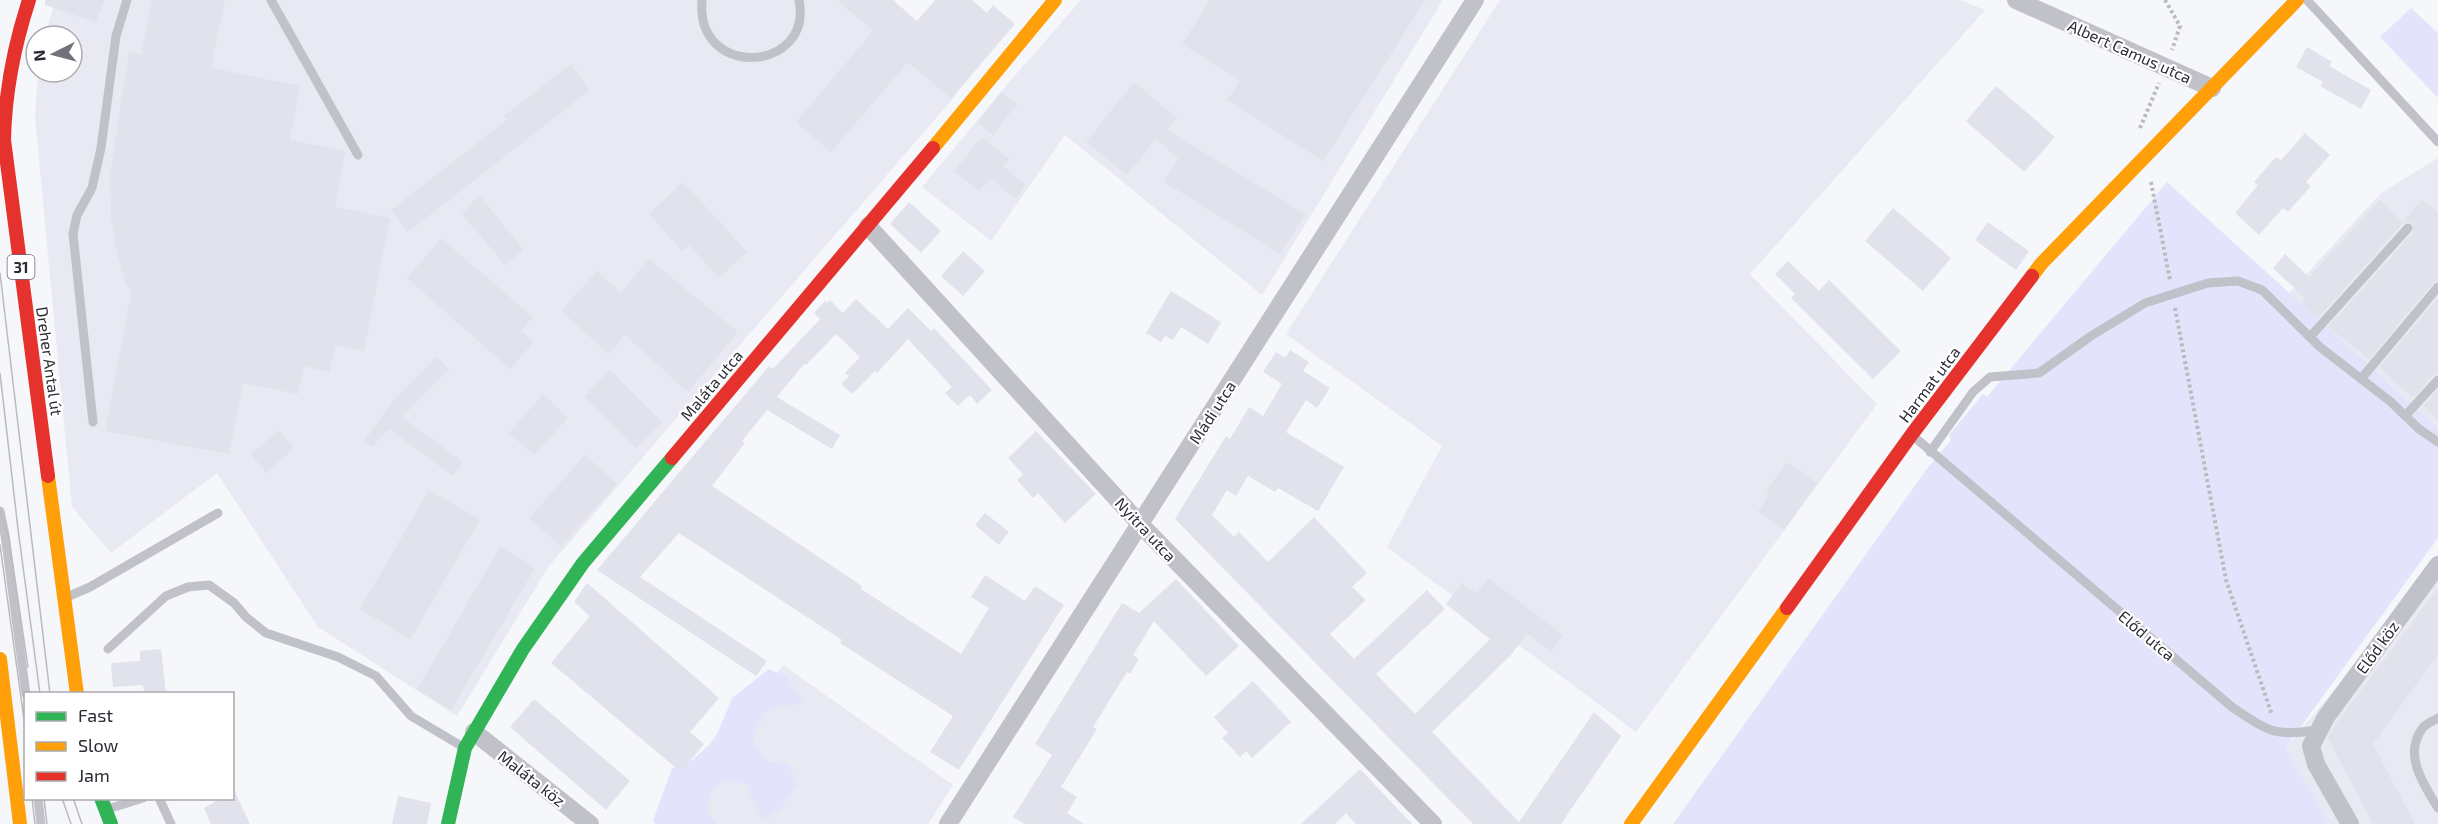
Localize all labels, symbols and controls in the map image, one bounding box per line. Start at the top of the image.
street label: Albert Camus utca [2065,15,2195,87]
north arrow [24,24,84,84]
text: N [29,49,49,62]
road number: 31 [8,255,34,279]
street label: Dreher Antal út [33,305,67,417]
street label: Harmat utca [1894,342,1964,426]
street label: Maláta utca [676,346,746,424]
street label: Mádi utca [1185,377,1239,447]
street label: Nyitra utca [1112,493,1180,565]
street label: Előd utca [2115,606,2179,664]
street label: Előd köz [2351,617,2403,677]
legend [24,692,234,800]
text: Fast [78,704,113,726]
text: Slow [78,734,119,756]
street label: Maláta köz [495,746,569,810]
text: Jam [78,764,110,786]

